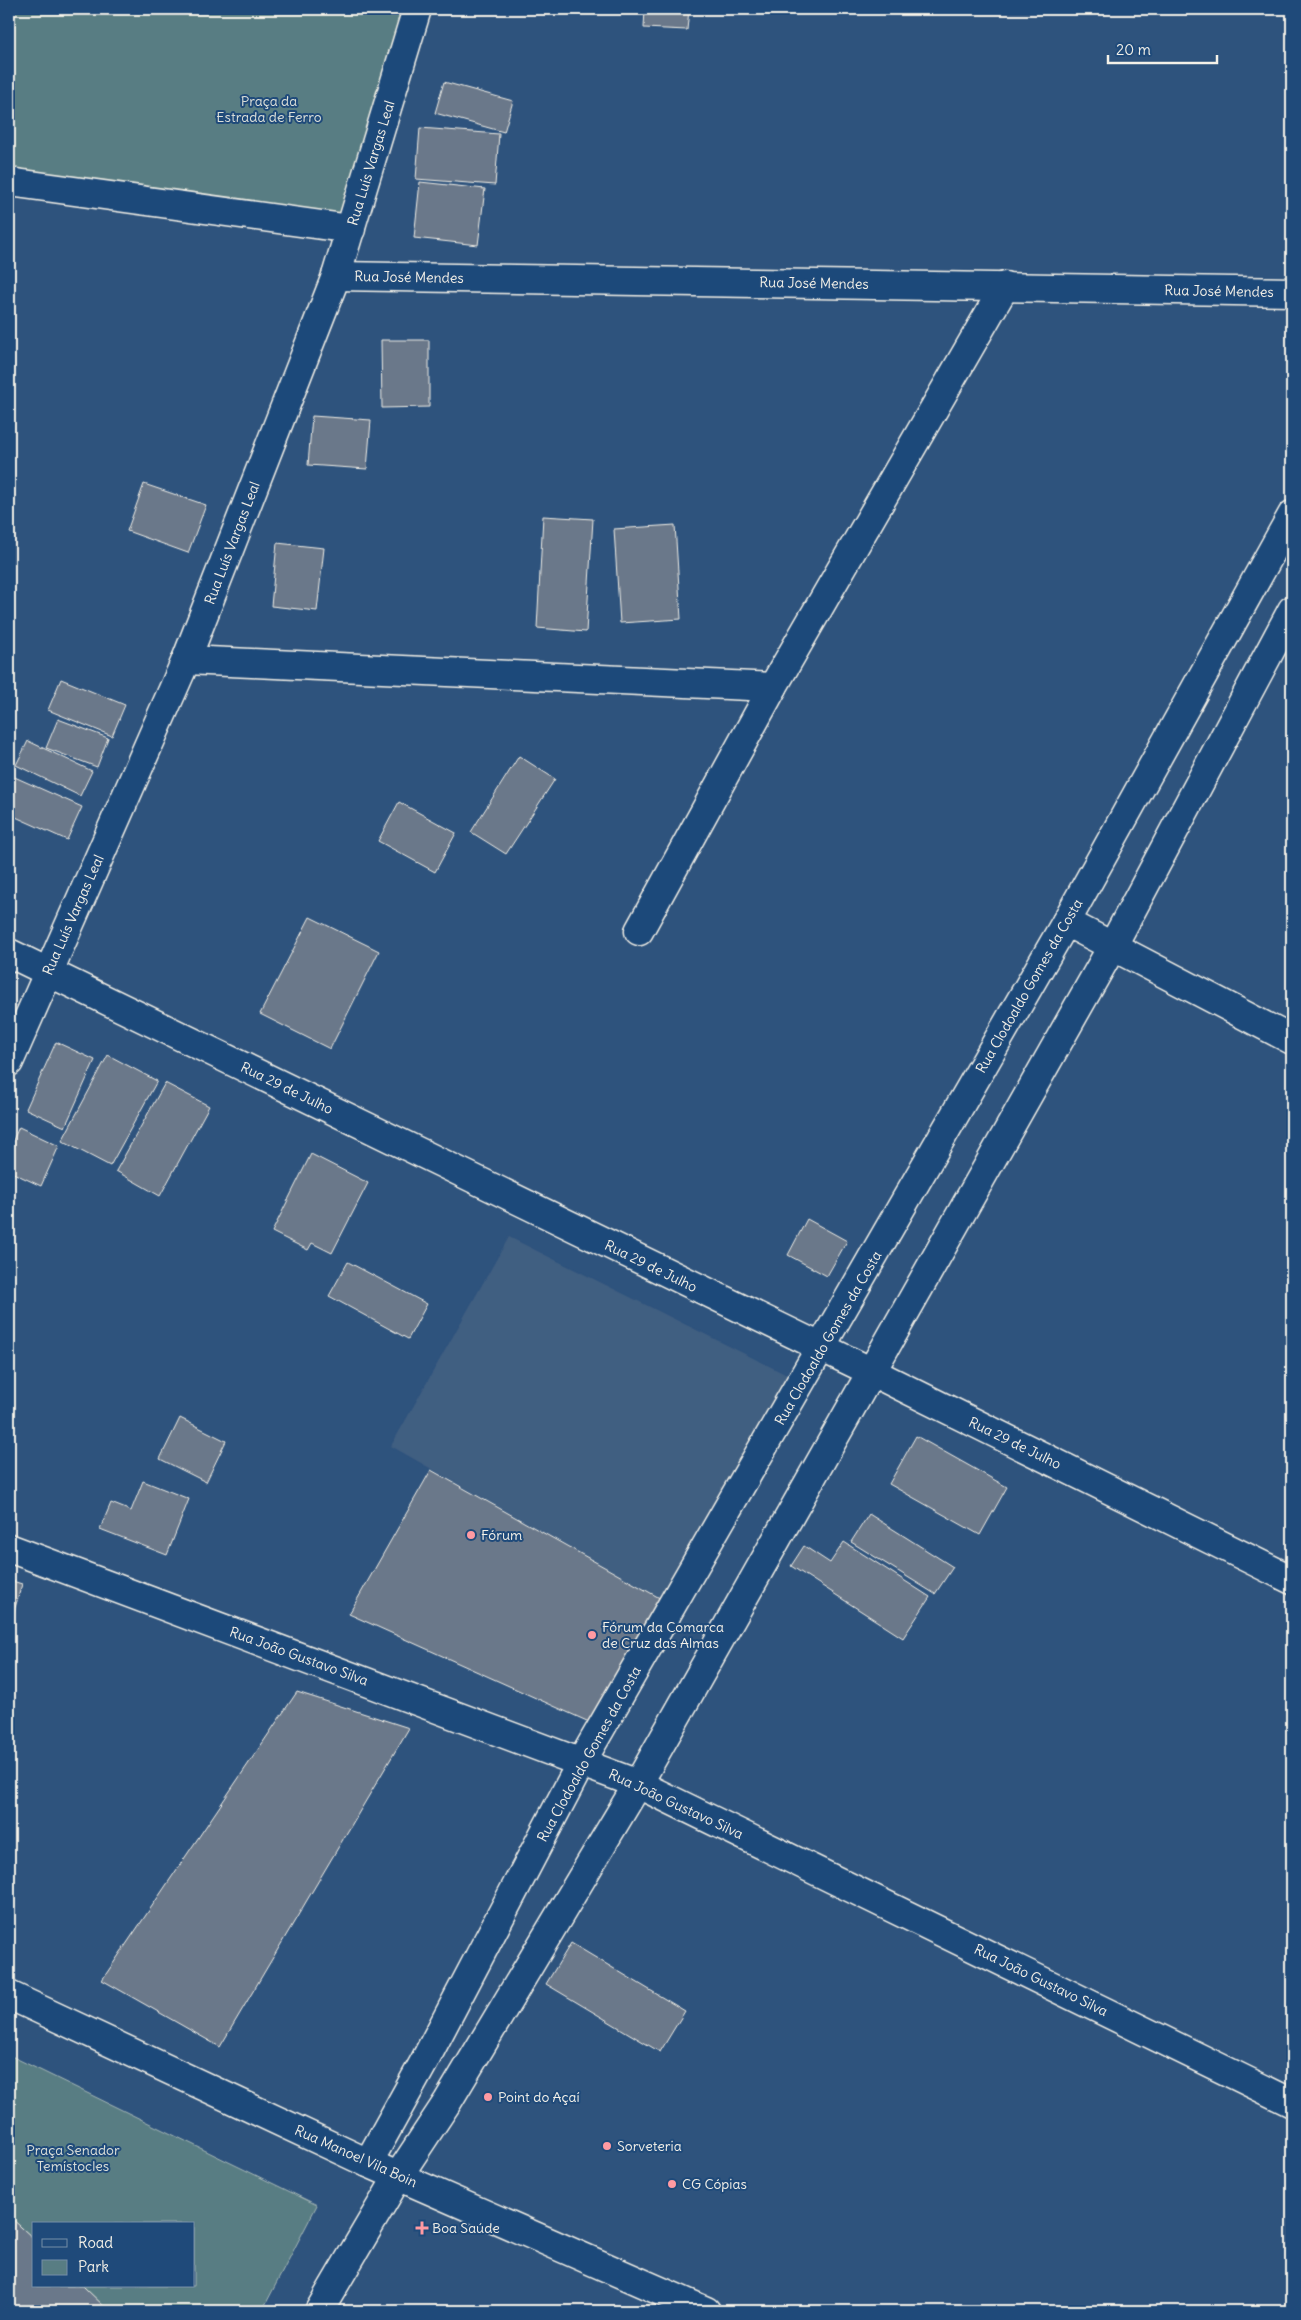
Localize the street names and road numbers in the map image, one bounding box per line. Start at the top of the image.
street label: Rua Luís Vargas Leal [343,98,399,228]
street label: Rua José Mendes [354,267,464,287]
street label: Rua José Mendes [759,273,869,293]
street label: Rua José Mendes [1164,281,1274,301]
street label: Rua Luís Vargas Leal [200,479,264,607]
street label: Rua Luís Vargas Leal [38,852,108,978]
street label: Rua Clodoaldo Gomes da Costa [972,896,1086,1076]
street label: Rua 29 de Julho [238,1058,336,1118]
street label: Rua 29 de Julho [602,1236,700,1296]
street label: Rua Clodoaldo Gomes da Costa [771,1248,885,1428]
street label: Rua 29 de Julho [966,1413,1064,1473]
street label: Rua João Gustavo Silva [227,1622,371,1690]
street label: Rua Clodoaldo Gomes da Costa [533,1663,645,1845]
street label: Rua João Gustavo Silva [606,1765,746,1843]
street label: Rua João Gustavo Silva [971,1940,1111,2020]
street label: Rua Manoel Vila Boin [292,2121,420,2191]

